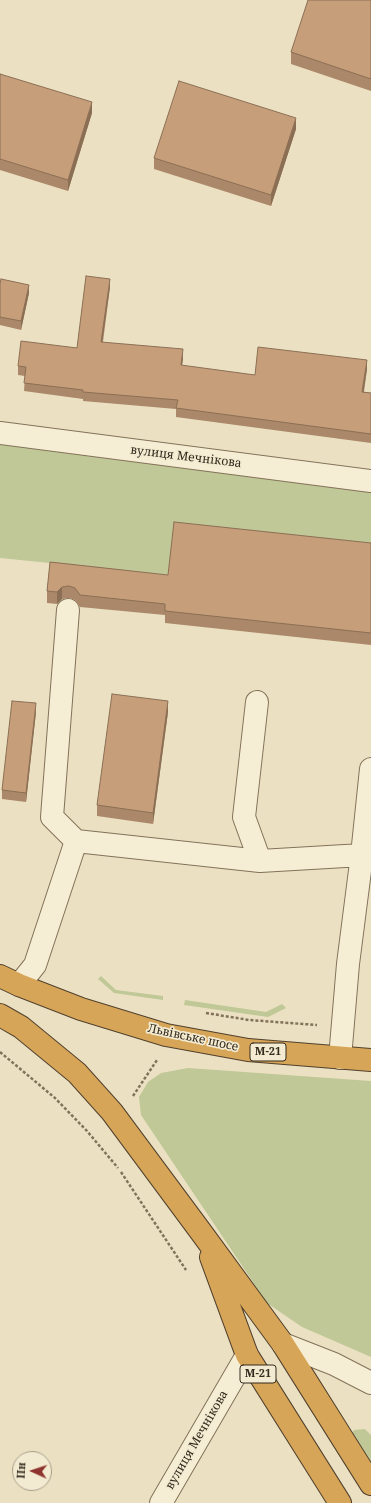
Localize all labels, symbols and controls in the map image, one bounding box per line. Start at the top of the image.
street label: вулиця Мечнікова [130,443,242,471]
street label: Львівське шосе [146,1021,240,1055]
road number: М-21 [250,1043,286,1061]
road number: М-21 [240,1365,276,1383]
street label: вулиця Мечнікова [163,1388,231,1492]
north arrow [12,1451,52,1491]
text: Пн [13,1462,28,1479]

